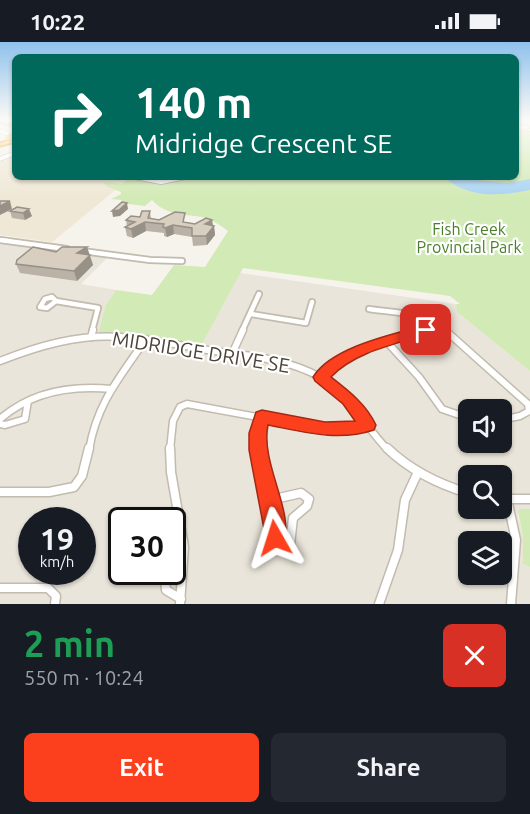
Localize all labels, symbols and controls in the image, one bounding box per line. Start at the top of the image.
text: 10:22 [30,9,85,34]
icon: right [36,78,114,156]
text: 140 m [135,79,252,126]
text: Midridge Crescent SE [135,128,392,158]
park label: Fish Creek Provincial Park [417,220,521,256]
pin [400,304,451,355]
icon: arrive [409,313,442,346]
street label: MIDRIDGE DRIVE SE [111,326,291,377]
map controls [458,399,512,585]
button: sound [458,399,512,453]
button: search [458,465,512,519]
position arrow [243,506,307,570]
speed limit sign: 30 [108,507,186,585]
text: 19 [40,522,74,556]
button: layers [458,531,512,585]
text: km/h [40,553,74,570]
text: 2 min [24,623,115,664]
button: close [443,624,506,687]
text: 550 m · 10:24 [24,666,144,689]
button: Exit [24,733,259,802]
button: Share [271,733,506,802]

